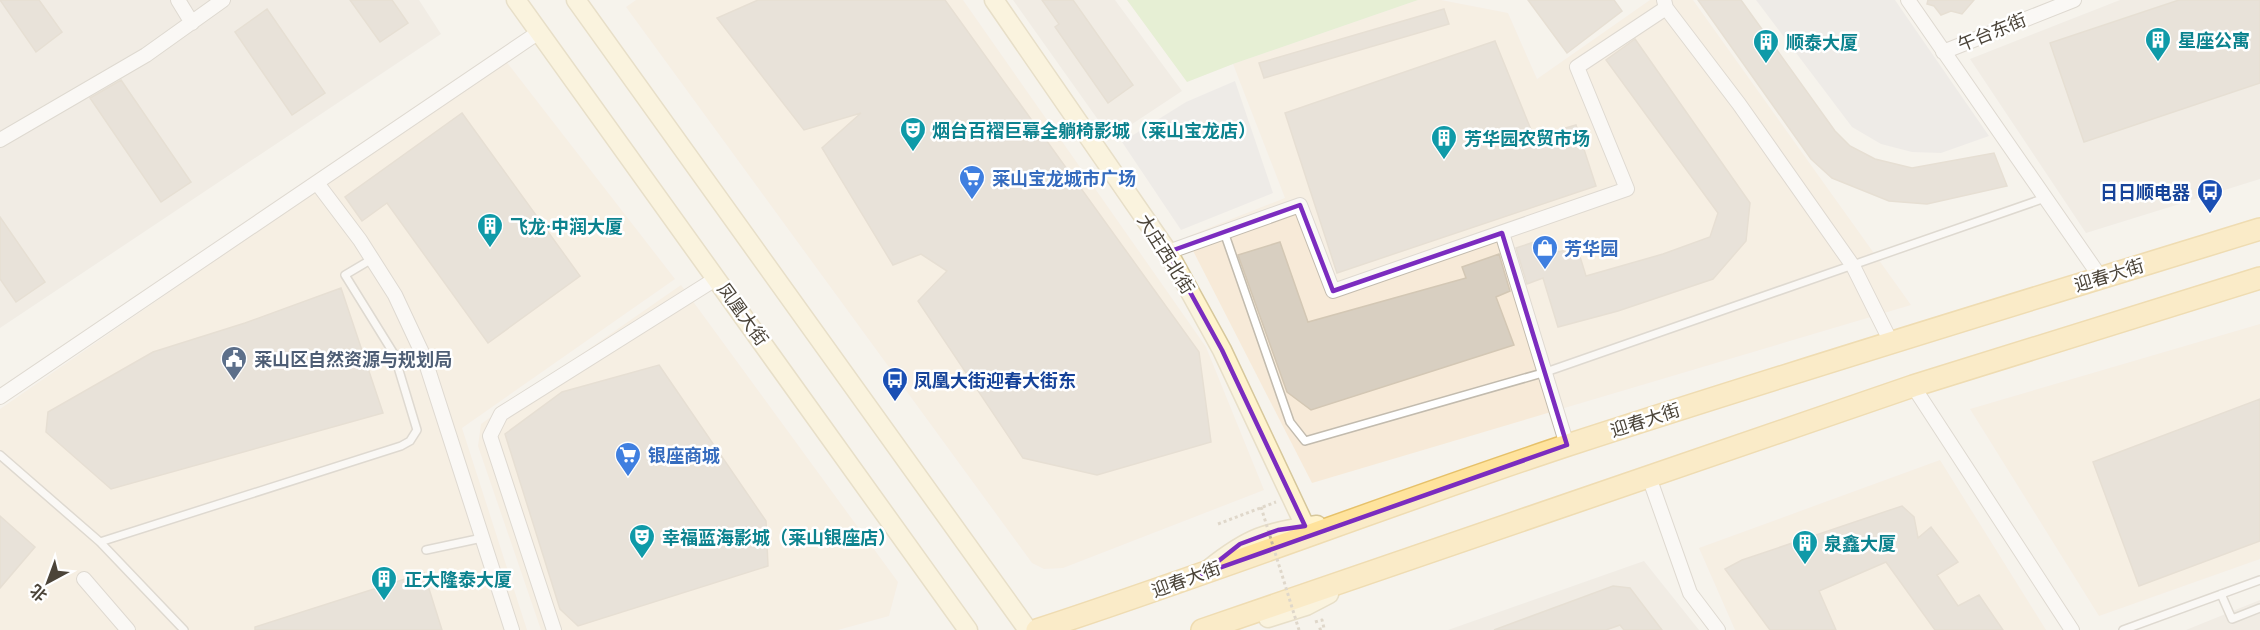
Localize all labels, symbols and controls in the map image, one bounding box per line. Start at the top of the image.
street label: 午台东街 [1955,9,2029,55]
building icon: 星座公寓 [2143,25,2173,63]
building icon: 顺泰大厦 [1751,27,1781,65]
place label: 星座公寓 [2178,30,2250,51]
place label: 顺泰大厦 [1786,32,1858,53]
theatre icon: 烟台百褶巨幕全躺椅影城（莱山宝龙店） [898,115,928,153]
place label: 烟台百褶巨幕全躺椅影城（莱山宝龙店） [932,120,1256,141]
building icon: 芳华园农贸市场 [1429,123,1459,161]
place label: 芳华园农贸市场 [1464,128,1590,149]
supermarket icon: 莱山宝龙城市广场 [957,163,987,201]
place label: 莱山宝龙城市广场 [992,168,1136,189]
bus stop icon: 日日顺电器 [2195,177,2225,215]
place label: 日日顺电器 [2100,182,2190,203]
street label: 大庄西北街 [1133,210,1199,298]
building icon: 飞龙·中润大厦 [475,211,505,249]
place label: 飞龙·中润大厦 [510,216,623,237]
shop icon: 芳华园 [1530,233,1560,271]
place label: 芳华园 [1564,238,1618,259]
street label: 迎春大街 [2072,254,2146,296]
street label: 凤凰大街 [713,279,773,349]
public building icon: 莱山区自然资源与规划局 [219,344,249,382]
place label: 莱山区自然资源与规划局 [254,349,452,370]
bus stop icon: 凤凰大街迎春大街东 [880,365,910,403]
place label: 凤凰大街迎春大街东 [914,370,1076,391]
street label: 迎春大街 [1608,399,1682,441]
supermarket icon: 银座商城 [613,440,643,478]
place label: 银座商城 [648,445,720,466]
theatre icon: 幸福蓝海影城（莱山银座店） [627,522,657,560]
place label: 幸福蓝海影城（莱山银座店） [662,527,896,548]
building icon: 泉鑫大厦 [1790,528,1820,566]
place label: 泉鑫大厦 [1824,533,1896,554]
north arrow [18,552,78,612]
street label: 迎春大街 [1149,557,1223,601]
building icon: 正大隆泰大厦 [369,564,399,602]
place label: 正大隆泰大厦 [404,569,512,590]
text: 北 [26,581,51,605]

